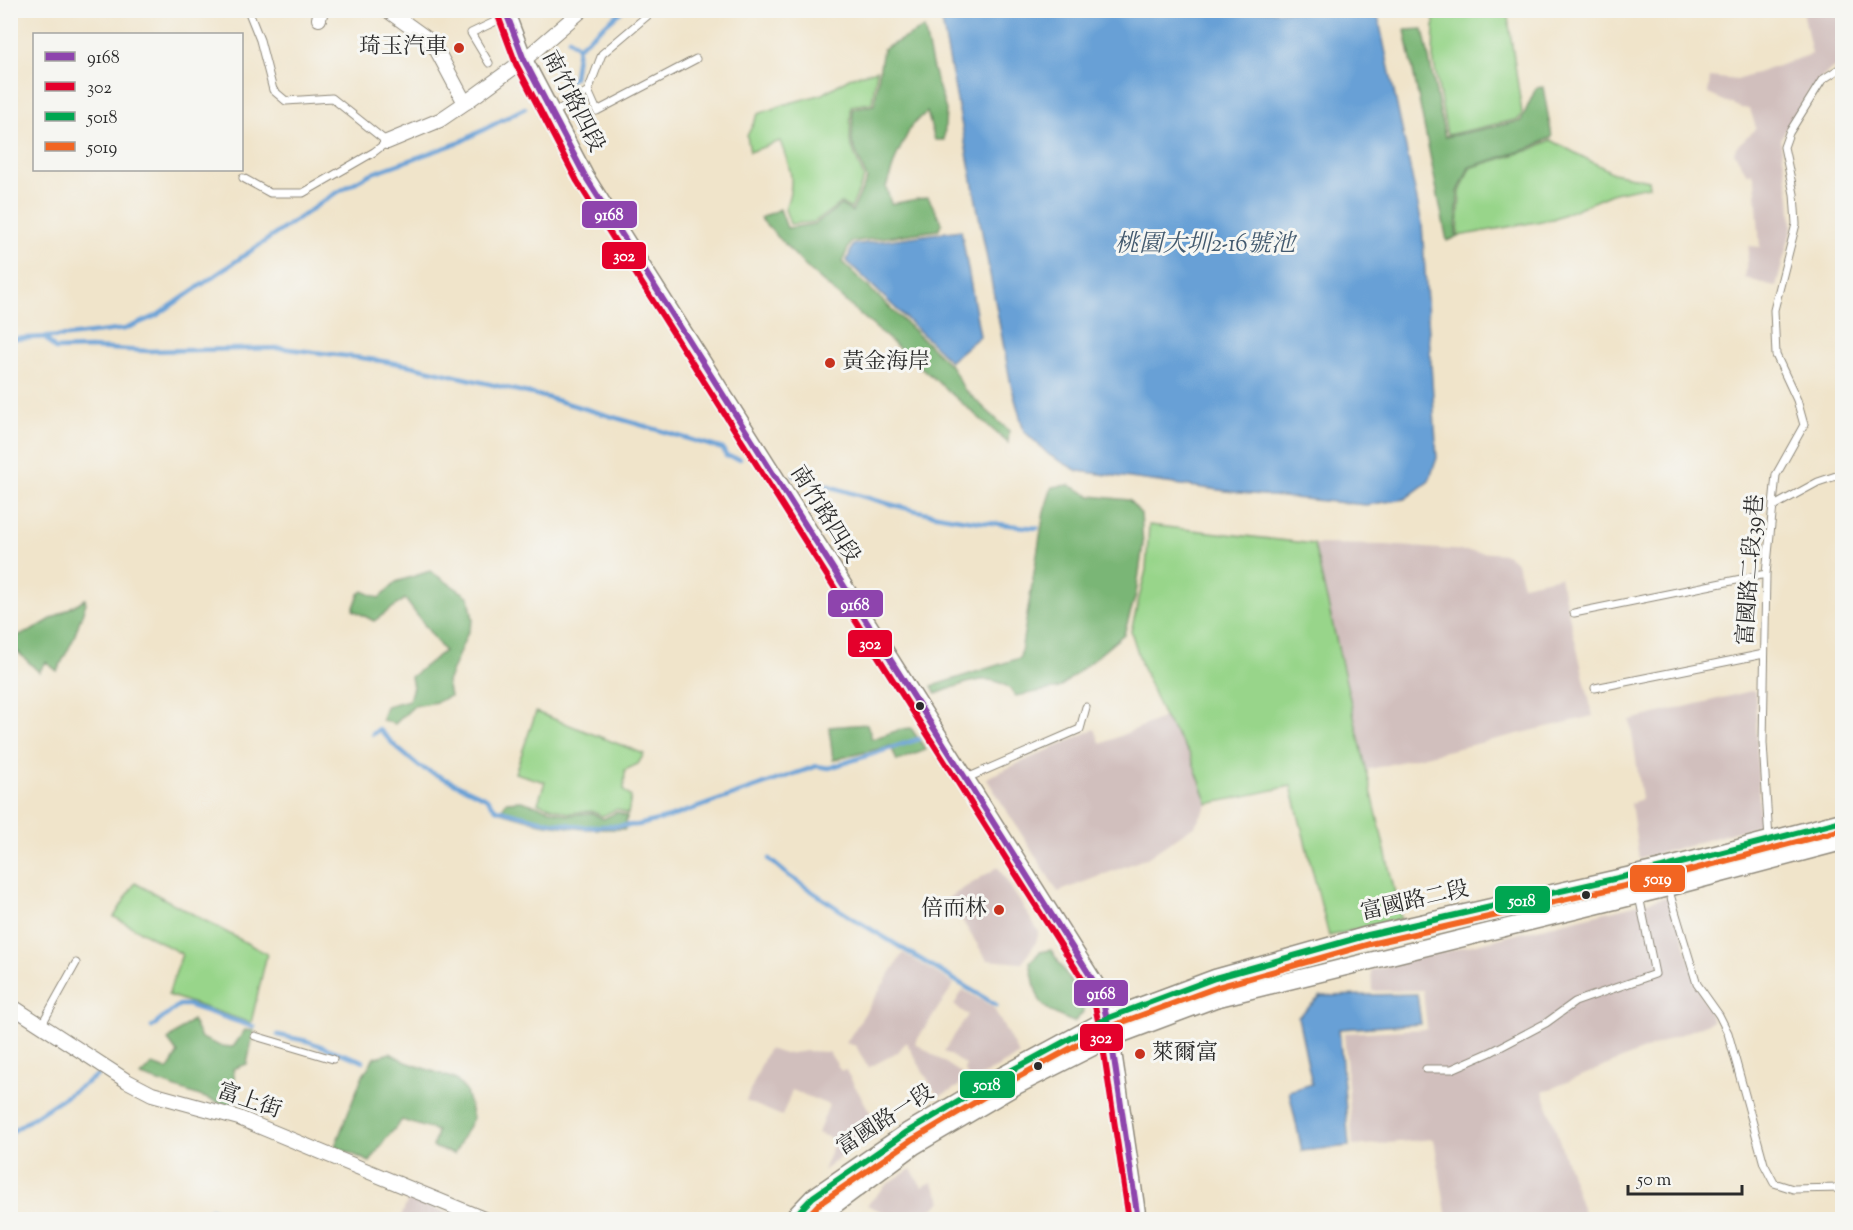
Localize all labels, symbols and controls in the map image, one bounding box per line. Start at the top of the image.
place label: 琦玉汽車 [359,32,447,64]
legend [33,33,243,171]
marker: 琦玉汽車 [452,41,466,55]
text: 9168 [87,46,120,72]
street label: 南竹路四段 [533,46,611,158]
text: 302 [87,76,112,102]
text: 5018 [86,106,118,132]
text: 5019 [86,136,117,162]
line badge: 9168 [581,200,638,229]
text: 9168 [594,205,624,228]
water label: 桃園大圳2-16號池 [1115,228,1298,262]
line badge: 302 [601,241,647,270]
text: 302 [613,246,636,269]
place label: 黃金海岸 [842,347,930,379]
marker: 黃金海岸 [823,356,837,370]
street label: 南竹路四段 [781,460,867,570]
street label: 富國路二段39巷 [1731,493,1773,647]
line badge: 9168 [827,589,884,618]
text: 9168 [840,595,870,618]
line badge: 302 [847,629,893,658]
text: 302 [859,634,882,657]
unlabelled marker [914,700,926,712]
line badge: 5019 [1629,864,1686,893]
text: 5019 [1643,869,1672,892]
street label: 富國路二段 [1358,874,1472,930]
line badge: 5018 [1494,885,1551,914]
unlabelled marker [1580,889,1592,901]
text: 5018 [1506,891,1536,914]
place label: 倍而林 [921,894,987,926]
marker: 倍而林 [992,903,1006,917]
line badge: 9168 [1073,979,1129,1007]
text: 9168 [1086,984,1116,1007]
line badge: 302 [1079,1023,1124,1052]
text: 302 [1090,1028,1113,1051]
place label: 萊爾富 [1152,1038,1218,1070]
marker: 萊爾富 [1133,1047,1147,1061]
unlabelled marker [1032,1060,1044,1072]
line badge: 5018 [959,1070,1016,1099]
text: 5018 [971,1075,1001,1098]
street label: 富上街 [213,1076,285,1128]
street label: 富國路一段 [831,1078,941,1164]
scale bar [1628,1158,1742,1196]
text: 50 m [1636,1168,1672,1194]

